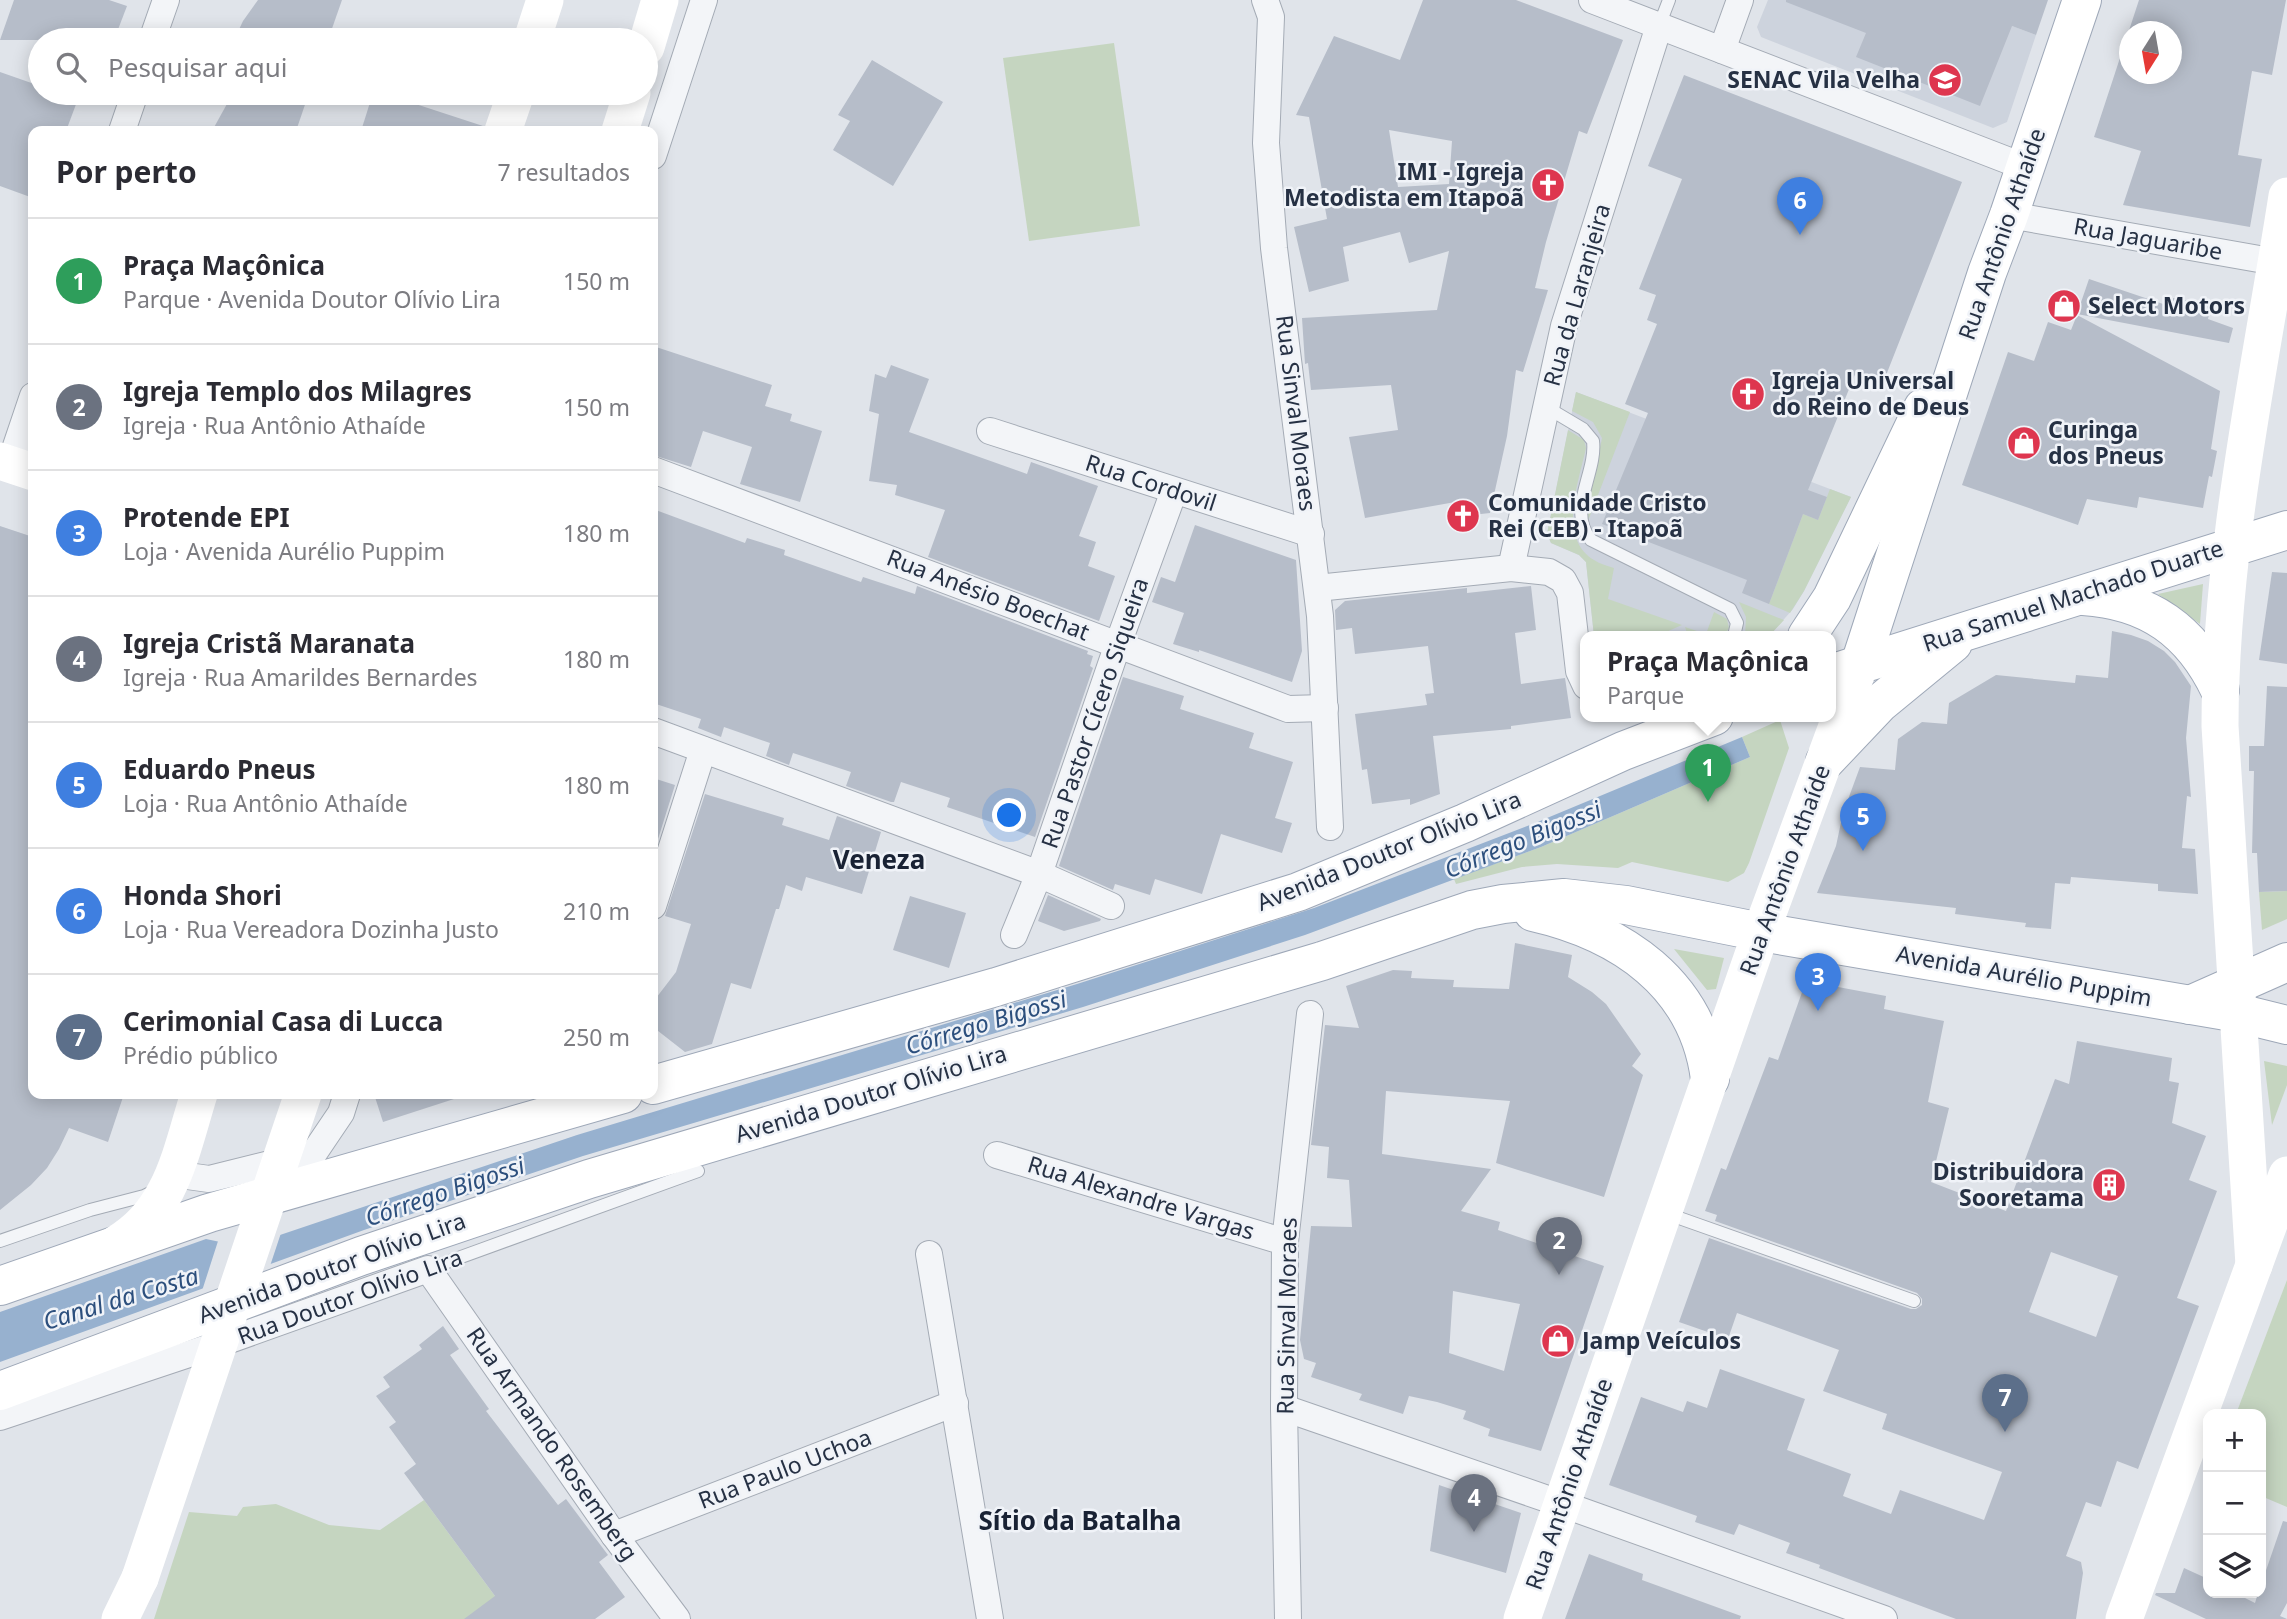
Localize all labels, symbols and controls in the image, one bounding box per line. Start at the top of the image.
north arrow [2119,21,2182,84]
search box [28,28,658,105]
icon: search [52,48,90,86]
text: Pesquisar aqui [108,49,288,85]
school or university icon: SENAC Vila Velha [1926,61,1964,99]
place label: SENAC Vila Velha [1727,63,1920,95]
street label: Rua Antônio Athaíde [1950,124,2052,344]
text: Por perto [56,151,197,192]
place label: IMI - Igreja Metodista em Itapoã [1284,155,1524,213]
text: 7 resultados [497,156,630,188]
church icon: IMI - Igreja Metodista em Itapoã [1529,166,1567,204]
pin: 6 [1777,177,1823,235]
street label: Rua da Laranjeira [1535,200,1617,390]
street label: Rua Jaguaribe [2071,209,2225,267]
text: Praça Maçônica [123,247,325,283]
text: 1 [72,265,86,297]
text: 150 m [563,265,630,297]
text: Parque · Avenida Doutor Olívio Lira [123,283,501,315]
shop icon: Select Motors [2045,287,2083,325]
place label: Select Motors [2088,289,2245,321]
street label: Rua Sinval Moraes [1269,313,1325,513]
place label: Igreja Universal do Reino de Deus [1772,364,1969,422]
text: Igreja Templo dos Milagres [123,373,472,409]
church icon: Igreja Universal do Reino de Deus [1729,375,1767,413]
text: 2 [72,391,86,423]
text: 150 m [563,391,630,423]
text: Igreja · Rua Antônio Athaíde [123,409,426,441]
place label: Curinga dos Pneus [2048,413,2164,471]
shop icon: Curinga dos Pneus [2005,424,2043,462]
street label: Rua Cordovil [1082,446,1221,518]
place label: Comunidade Cristo Rei (CEB) - Itapoã [1488,486,1707,544]
church icon: Comunidade Cristo Rei (CEB) - Itapoã [1444,497,1482,535]
text: Protende EPI [123,499,290,535]
text: 3 [72,517,86,549]
text: 180 m [563,517,630,549]
street label: Rua Samuel Machado Duarte [1918,531,2227,659]
text: Loja · Avenida Aurélio Puppim [123,535,445,567]
street label: Rua Anésio Boechat [883,541,1094,647]
street label: Rua Pastor Cícero Siqueira [1033,573,1155,852]
text: Igreja Cristã Maranata [123,625,415,661]
popup [1580,631,1836,722]
text: 4 [72,643,86,675]
text: 180 m [563,643,630,675]
text: Praça Maçônica [1607,643,1809,679]
text: Igreja · Rua Amarildes Bernardes [123,661,478,693]
text: Parque [1607,679,1684,711]
pin: 1 [1685,744,1731,802]
text: Eduardo Pneus [123,751,316,787]
street label: Rua Antônio Athaíde [1731,760,1837,979]
text: 5 [72,769,86,801]
text: 180 m [563,769,630,801]
street label: Avenida Doutor Olívio Lira [1252,782,1526,918]
text: Loja · Rua Antônio Athaíde [123,787,408,819]
water label: Córrego Bigossi [1439,792,1607,885]
pin: 5 [1840,793,1886,851]
your location [992,798,1026,832]
district label: Veneza [833,841,925,877]
text: Honda Shori [123,877,282,913]
text: 6 [72,895,86,927]
text: 210 m [563,895,630,927]
text: Loja · Rua Vereadora Dozinha Justo [123,913,499,945]
street label: Avenida Aurélio Puppim [1894,937,2155,1013]
pin: 3 [1795,953,1841,1011]
water label: Córrego Bigossi [901,981,1071,1062]
text: Cerimonial Casa di Lucca [123,1003,443,1039]
text: 7 [72,1021,86,1053]
text: 250 m [563,1021,630,1053]
street label: Avenida Doutor Olívio Lira [731,1036,1010,1150]
text: Prédio público [123,1039,278,1071]
street label: Rua Alexandre Vargas [1024,1147,1259,1247]
water label: Córrego Bigossi [360,1148,529,1233]
place label: Distribuidora Sooretama [1933,1155,2084,1213]
building icon: Distribuidora Sooretama [2090,1166,2128,1204]
street label: Avenida Doutor Olívio Lira [193,1204,470,1330]
street label: Rua Sinval Moraes [1268,1217,1304,1415]
pin: 2 [1536,1217,1582,1275]
street label: Rua Doutor Olívio Lira [233,1240,467,1352]
water label: Canal da Costa [39,1258,203,1337]
street label: Rua Armando Rosemberg [460,1320,646,1567]
shop icon: Jamp Veículos [1539,1322,1577,1360]
place label: Jamp Veículos [1580,1324,1741,1356]
street label: Rua Antônio Athaíde [1517,1374,1619,1594]
pin: 7 [1982,1374,2028,1432]
map controls [2203,1409,2266,1598]
button: + [2203,1409,2266,1472]
street label: Rua Paulo Uchoa [693,1420,876,1516]
button: − [2203,1472,2266,1535]
pin: 4 [1451,1474,1497,1532]
district label: Sítio da Batalha [979,1502,1181,1538]
button: layers [2203,1535,2266,1598]

